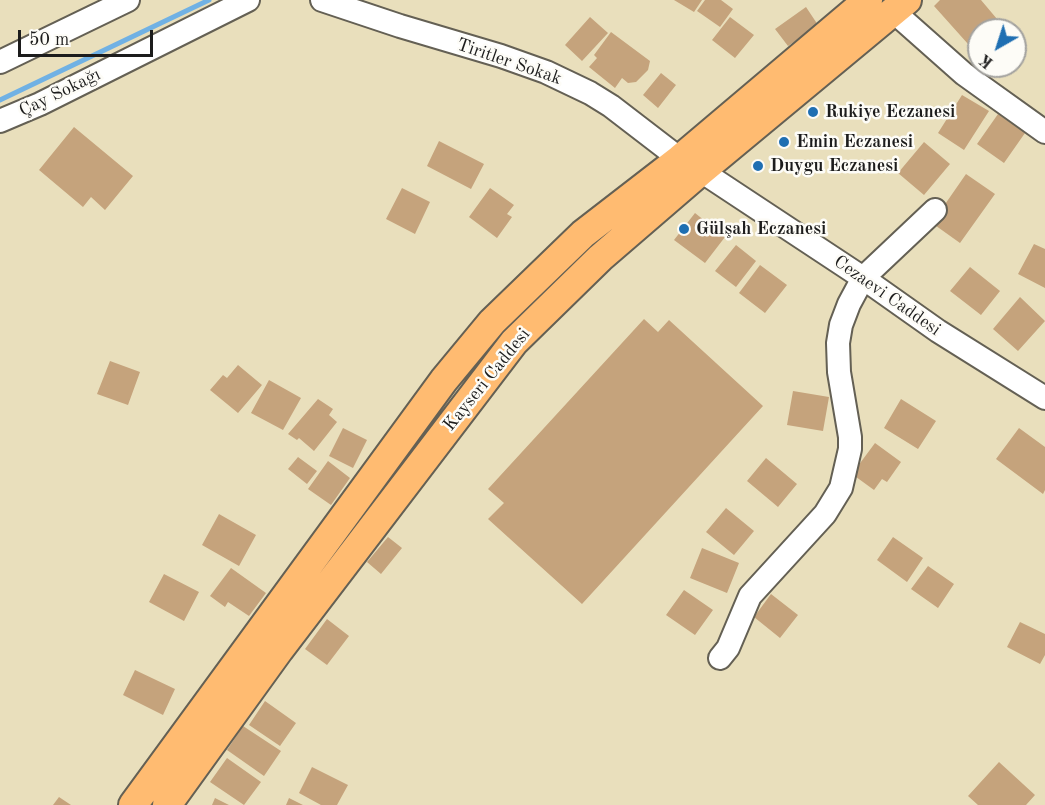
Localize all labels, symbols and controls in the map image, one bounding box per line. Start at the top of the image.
scale bar [21,18,156,56]
north arrow [967,18,1027,78]
text: 50 m [29,31,69,49]
street label: Tiritler Sokak [454,34,564,90]
text: K [977,50,997,71]
street label: Çay Sokağı [16,64,104,122]
place label: Rukiye Eczanesi [825,101,955,123]
marker: Rukiye Eczanesi [806,105,820,119]
place label: Emin Eczanesi [796,131,913,153]
marker: Emin Eczanesi [777,135,791,149]
place label: Duygu Eczanesi [770,155,898,177]
marker: Duygu Eczanesi [751,159,765,173]
place label: Gülşah Eczanesi [696,218,826,240]
marker: Gülşah Eczanesi [677,222,691,236]
street label: Cezaevi Caddesi [829,251,945,341]
street label: Kayseri Caddesi [439,324,535,436]

